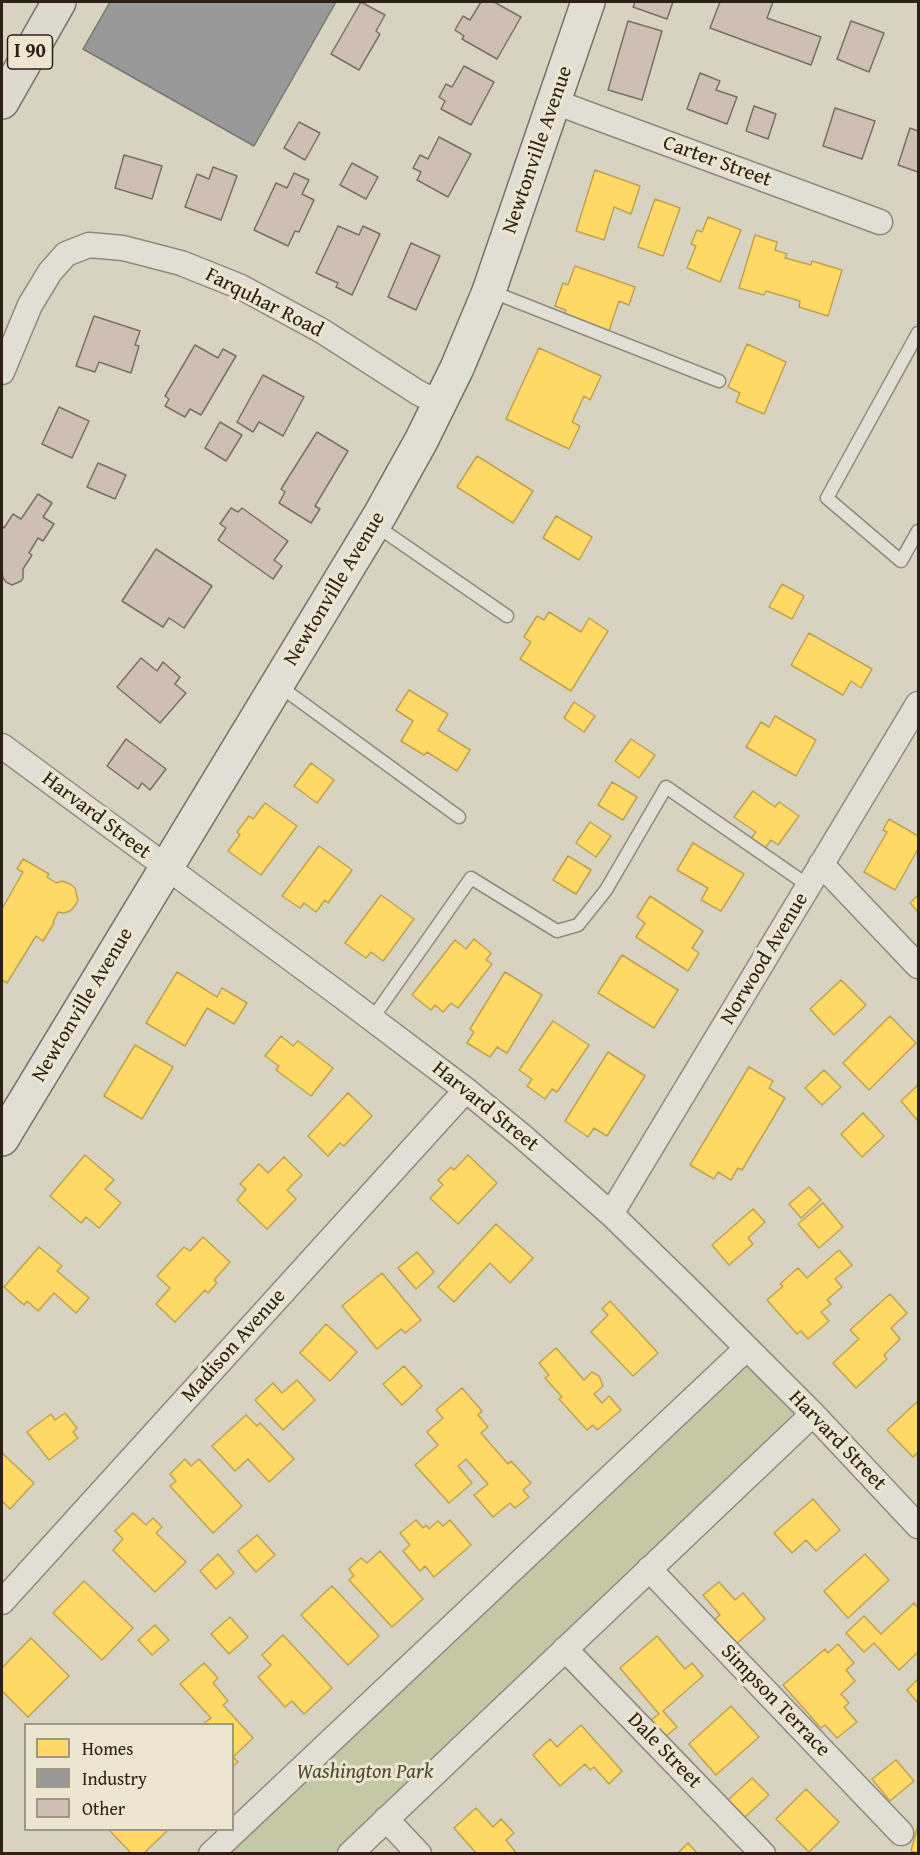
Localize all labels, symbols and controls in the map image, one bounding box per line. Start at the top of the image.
road number: I 90 [8,35,52,69]
street label: Newtonville Avenue [498,63,578,237]
street label: Carter Street [659,131,775,193]
street label: Farquhar Road [201,262,327,344]
street label: Newtonville Avenue [279,507,391,671]
street label: Harvard Street [37,767,155,865]
street label: Norwood Avenue [716,888,814,1030]
street label: Newtonville Avenue [27,923,139,1087]
street label: Harvard Street [427,1056,543,1158]
street label: Madison Avenue [176,1284,292,1408]
street label: Harvard Street [783,1386,891,1496]
street label: Simpson Terrace [715,1639,835,1763]
street label: Dale Street [622,1708,706,1794]
legend [24,1723,234,1831]
text: Homes [82,1735,133,1762]
park label: Washington Park [297,1760,433,1786]
text: Industry [82,1765,147,1792]
text: Other [82,1795,125,1822]

